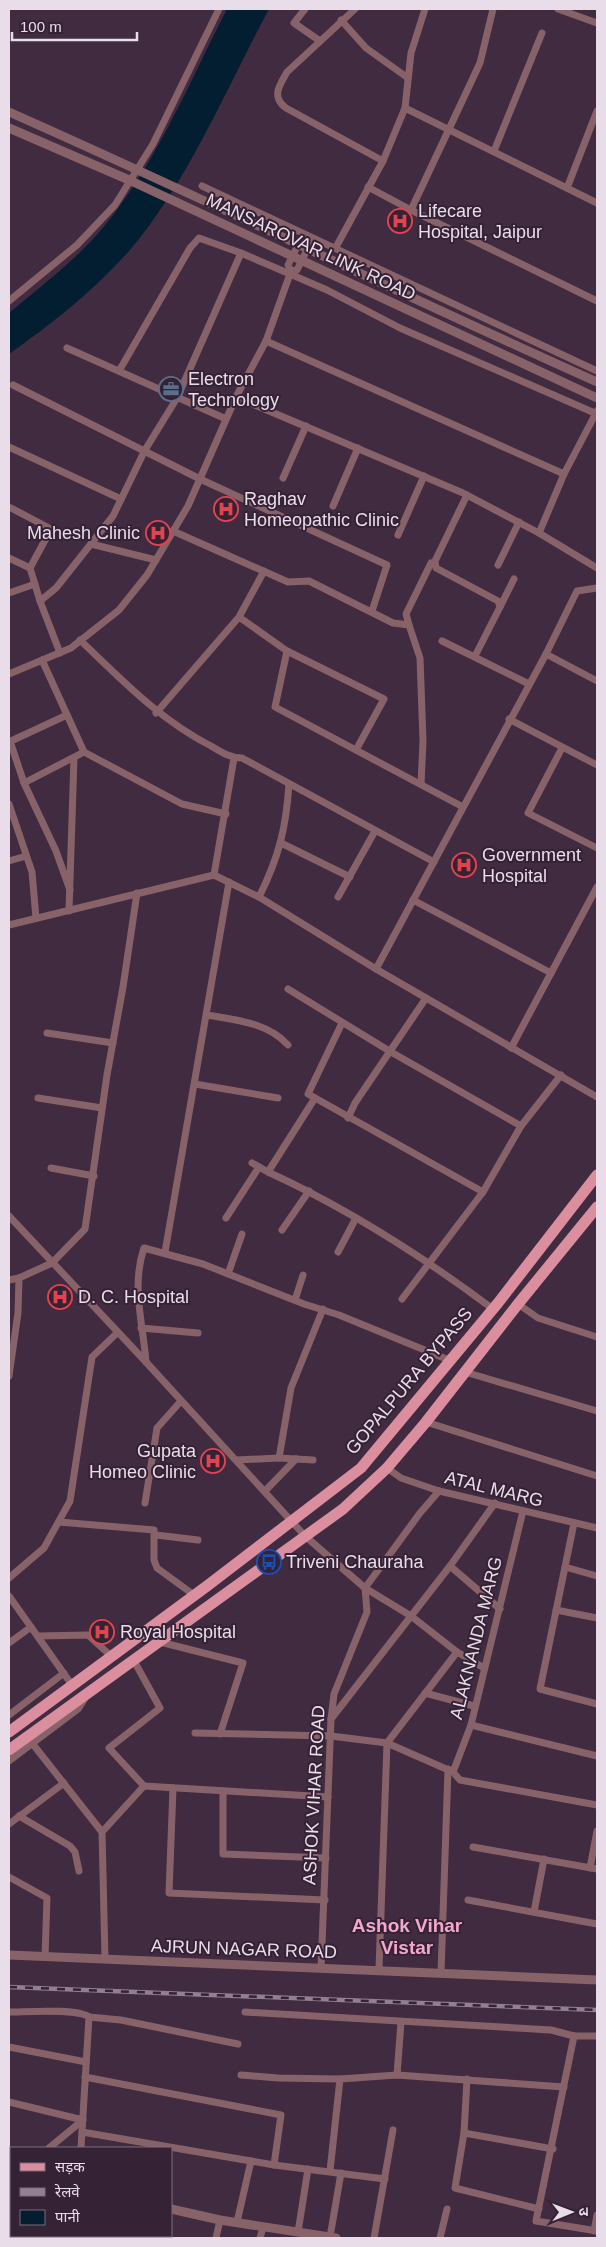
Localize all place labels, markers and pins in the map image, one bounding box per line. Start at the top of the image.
place label: Lifecare Hospital, Jaipur [418,201,542,242]
hospital icon: Lifecare Hospital, Jaipur [387,208,413,234]
place label: Electron Technology [188,369,279,410]
office icon: Electron Technology [158,376,184,402]
place label: Raghav Homeopathic Clinic [244,489,399,530]
hospital icon: Raghav Homeopathic Clinic [213,496,239,522]
hospital icon: Mahesh Clinic [145,520,171,546]
place label: Mahesh Clinic [27,523,140,543]
place label: Government Hospital [482,845,581,886]
hospital icon: Government Hospital [451,852,477,878]
hospital icon: D. C. Hospital [47,1284,73,1310]
place label: D. C. Hospital [78,1287,189,1307]
place label: Gupata Homeo Clinic [89,1441,197,1482]
hospital icon: Gupata Homeo Clinic [200,1448,226,1474]
bus stop icon: Triveni Chauraha [256,1549,282,1575]
place label: Triveni Chauraha [286,1552,424,1572]
hospital icon: Royal Hospital [89,1619,115,1645]
place label: Royal Hospital [120,1622,236,1642]

